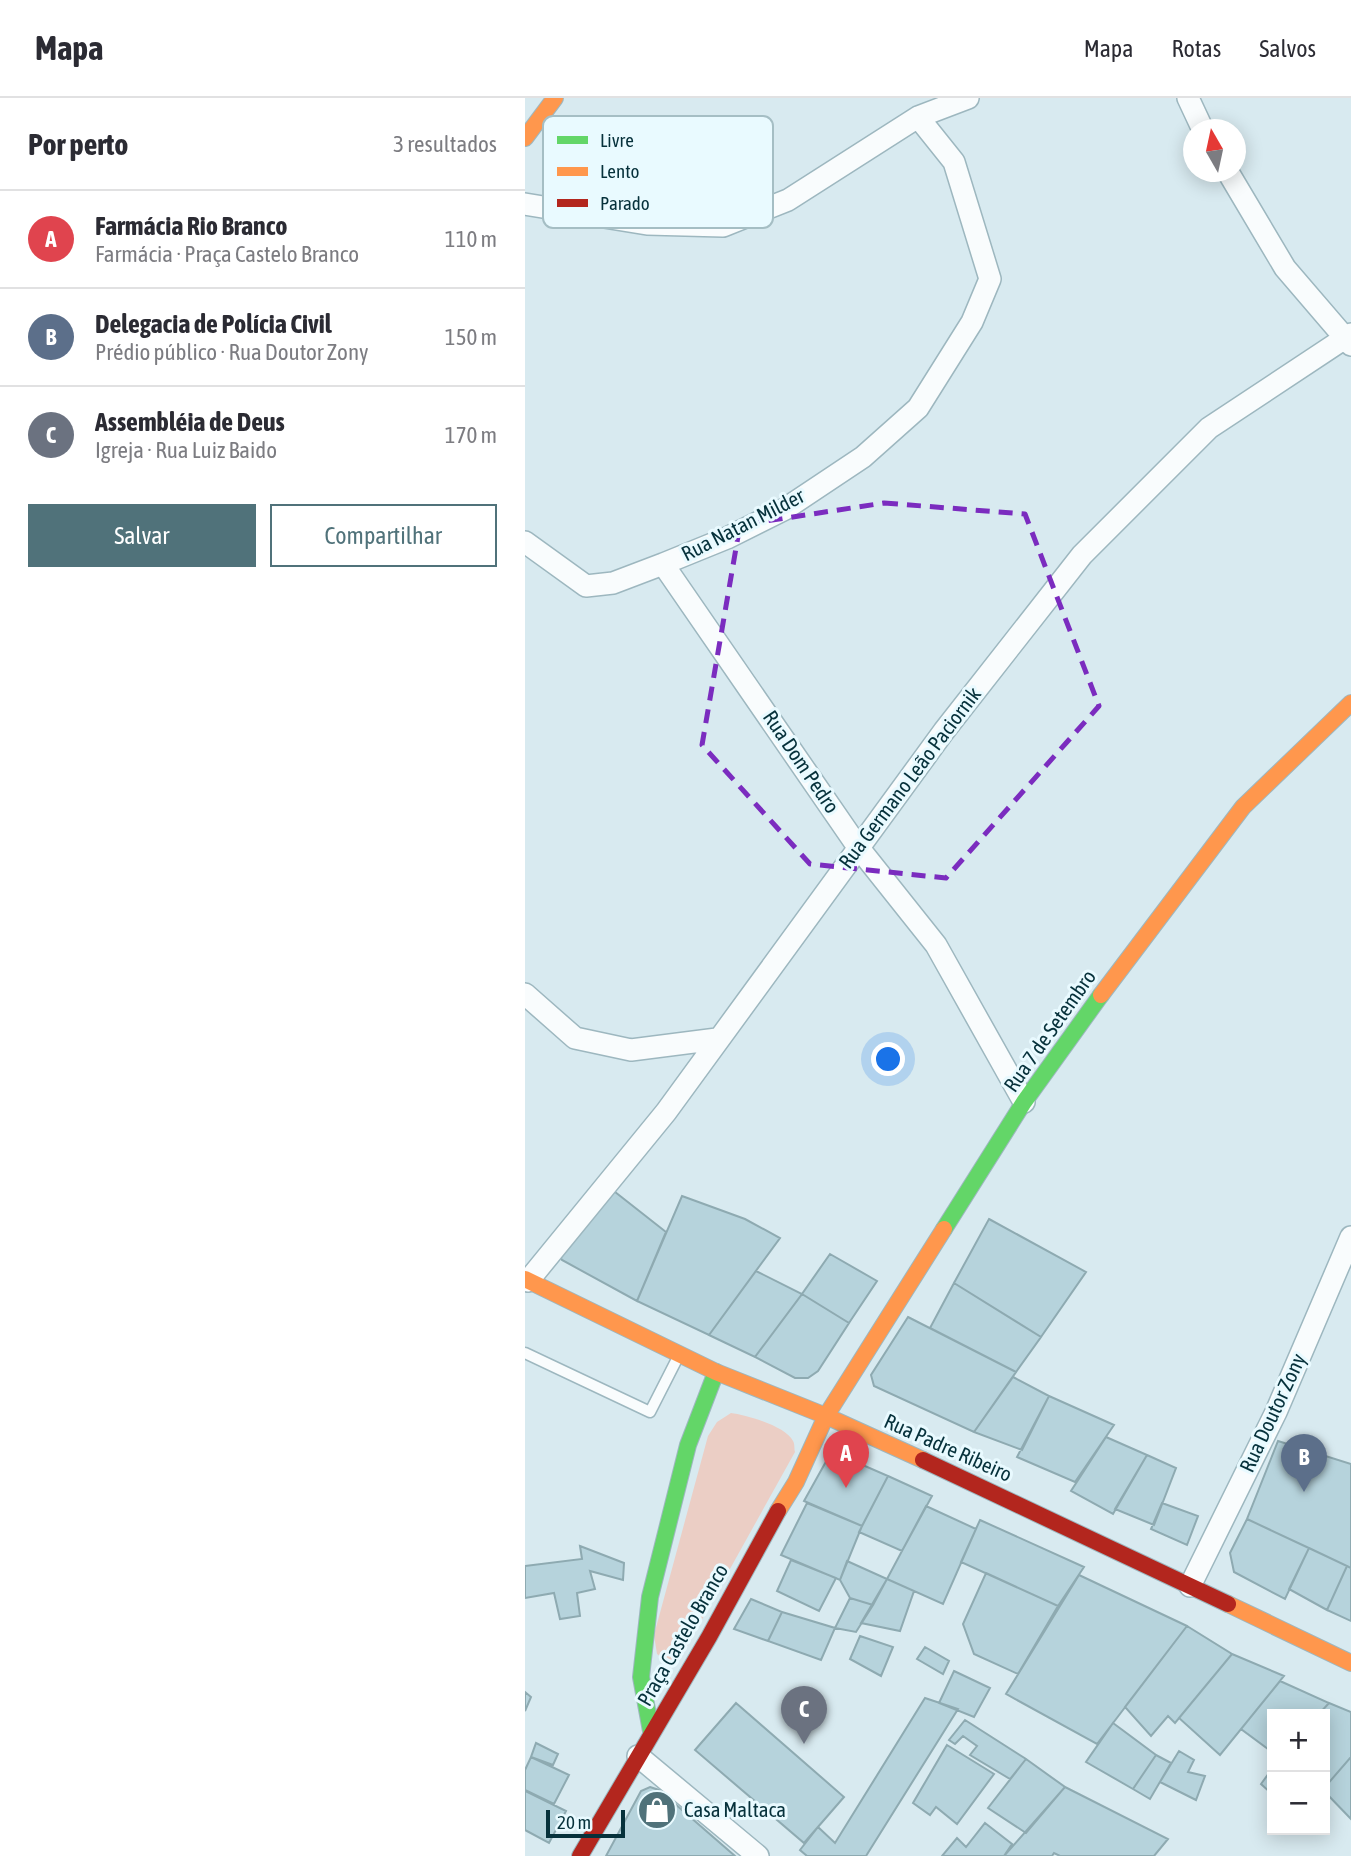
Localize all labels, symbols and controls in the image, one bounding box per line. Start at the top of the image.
text: Mapa [35,29,103,67]
text: Mapa [1084,35,1133,62]
text: Rotas [1171,35,1221,62]
text: Salvos [1259,35,1316,62]
legend [543,116,773,228]
north arrow [1183,119,1246,182]
text: Por perto [28,127,128,161]
text: Livre [600,129,634,151]
text: 3 resultados [393,131,497,157]
text: Lento [600,160,639,182]
text: Parado [600,192,650,214]
text: Farmácia Rio Branco [95,211,288,241]
text: A [45,226,57,252]
text: 110 m [445,226,497,252]
text: Farmácia · Praça Castelo Branco [95,241,359,267]
text: Delegacia de Polícia Civil [95,309,332,339]
text: B [46,324,56,350]
text: 150 m [445,324,497,350]
text: Prédio público · Rua Doutor Zony [95,339,369,365]
text: Assembléia de Deus [95,407,285,437]
text: C [46,422,56,448]
text: 170 m [445,422,497,448]
text: Igreja · Rua Luiz Baido [95,437,277,463]
street label: Rua Natan Milder [677,483,809,565]
button: Salvar [28,504,256,567]
button: Compartilhar [270,504,497,567]
street label: Rua Germano Leão Paciornik [833,682,985,873]
street label: Rua Dom Pedro [759,706,845,817]
street label: Rua 7 de Setembro [998,965,1100,1096]
your location [871,1042,905,1076]
street label: Rua Doutor Zony [1234,1349,1310,1476]
street label: Rua Padre Ribeiro [881,1408,1016,1486]
pin: A [823,1430,869,1488]
pin: B [1281,1434,1327,1492]
street label: Praça Castelo Branco [632,1559,732,1710]
pin: C [781,1686,827,1744]
map controls [1267,1709,1330,1835]
button: + [1267,1709,1330,1772]
button: − [1267,1772,1330,1835]
shop icon: Casa Maltaca [636,1789,678,1831]
place label: Casa Maltaca [684,1797,786,1821]
scale bar [546,1807,625,1839]
text: 20 m [557,1811,591,1833]

